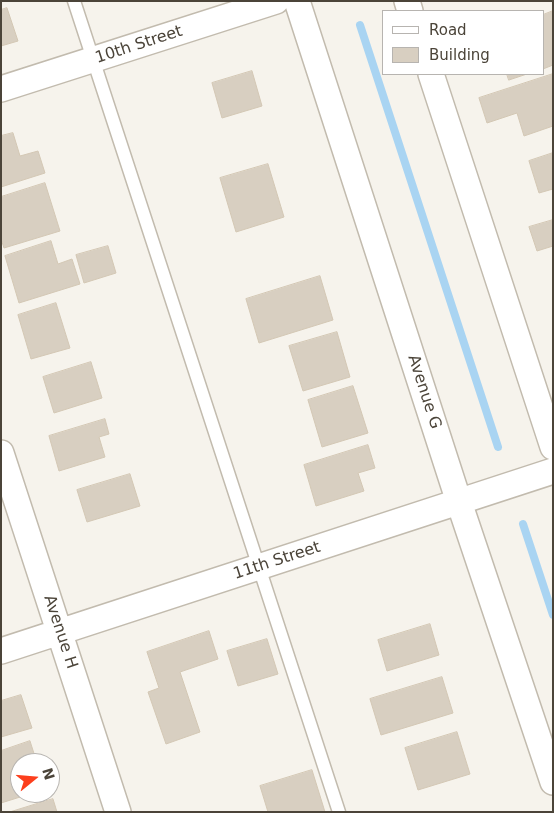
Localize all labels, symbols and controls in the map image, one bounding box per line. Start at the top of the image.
legend [382,10,544,75]
text: Road [429,21,467,39]
street label: 10th Street [93,22,185,68]
text: Building [429,46,490,64]
street label: Avenue G [403,352,445,432]
street label: 11th Street [231,538,323,584]
street label: Avenue H [39,593,81,671]
north arrow [10,753,60,803]
text: N [39,766,58,782]

